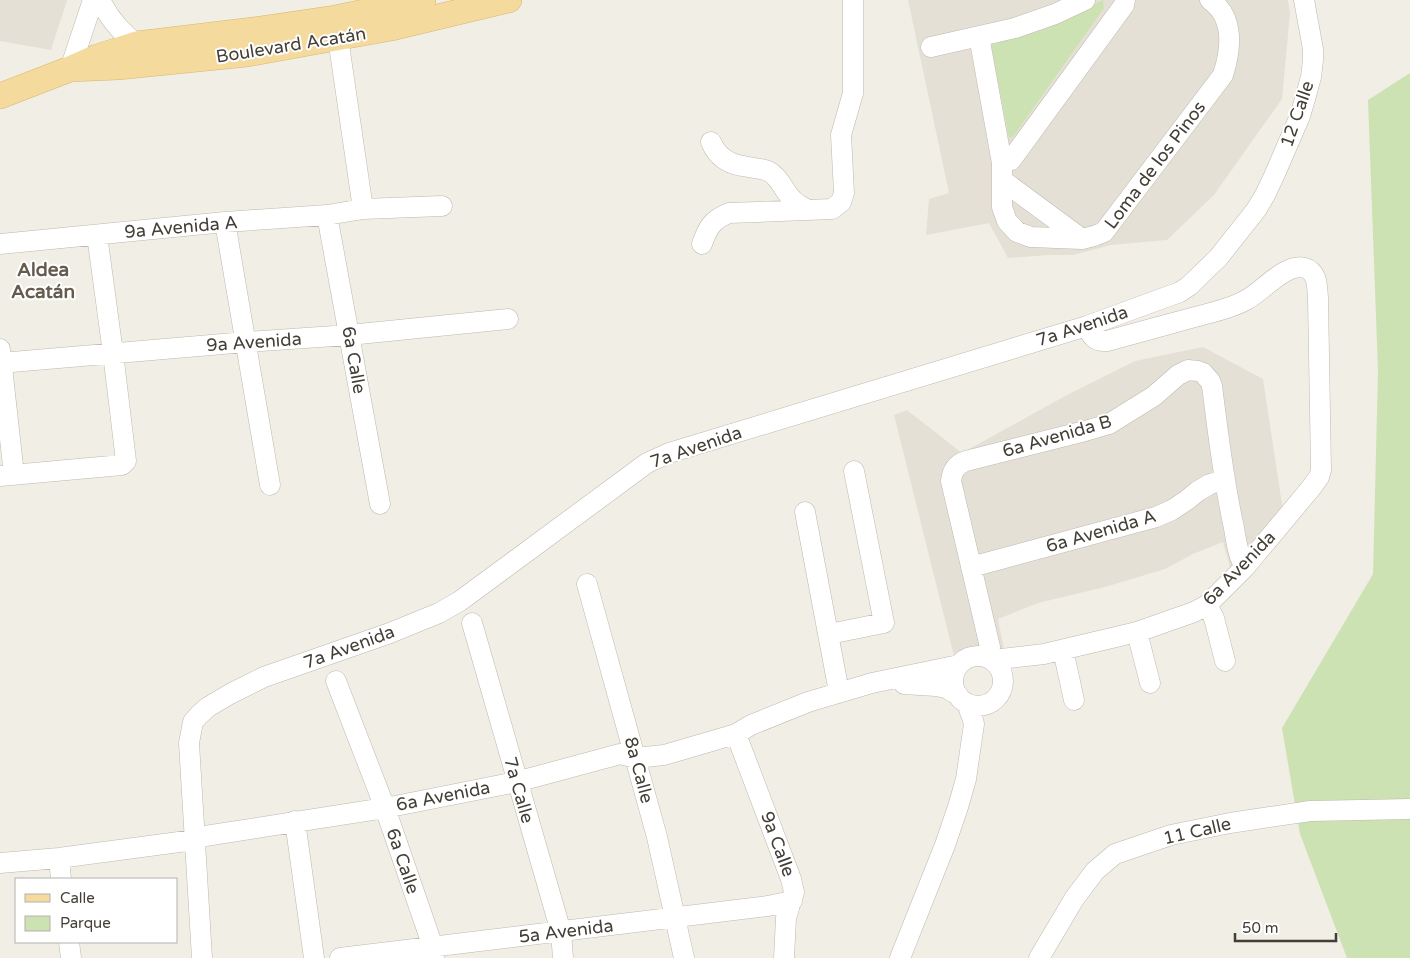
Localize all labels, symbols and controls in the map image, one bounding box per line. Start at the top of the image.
street label: Boulevard Acatán [214,22,368,68]
street label: 12 Calle [1275,78,1319,150]
street label: Loma de los Pinos [1100,97,1210,233]
street label: 9a Avenida A [123,211,239,243]
district label: Aldea Acatán [11,259,75,303]
street label: 7a Avenida [1033,301,1131,351]
street label: 6a Calle [337,325,371,395]
street label: 9a Avenida [206,328,302,356]
street label: 6a Avenida B [1000,410,1114,462]
street label: 7a Avenida [647,421,745,473]
street label: 6a Avenida A [1043,505,1159,557]
street label: 6a Avenida [1198,526,1280,610]
street label: 7a Avenida [300,620,398,674]
street label: 8a Calle [620,734,658,806]
street label: 7a Calle [499,754,539,826]
street label: 6a Avenida [394,776,492,816]
street label: 9a Calle [756,808,800,880]
street label: 11 Calle [1161,813,1233,849]
street label: 6a Calle [382,825,424,897]
legend [15,878,178,943]
text: Calle [60,889,95,907]
scale bar [1235,910,1336,942]
text: Parque [60,914,111,932]
street label: 5a Avenida [517,914,615,948]
text: 50 m [1242,919,1279,937]

